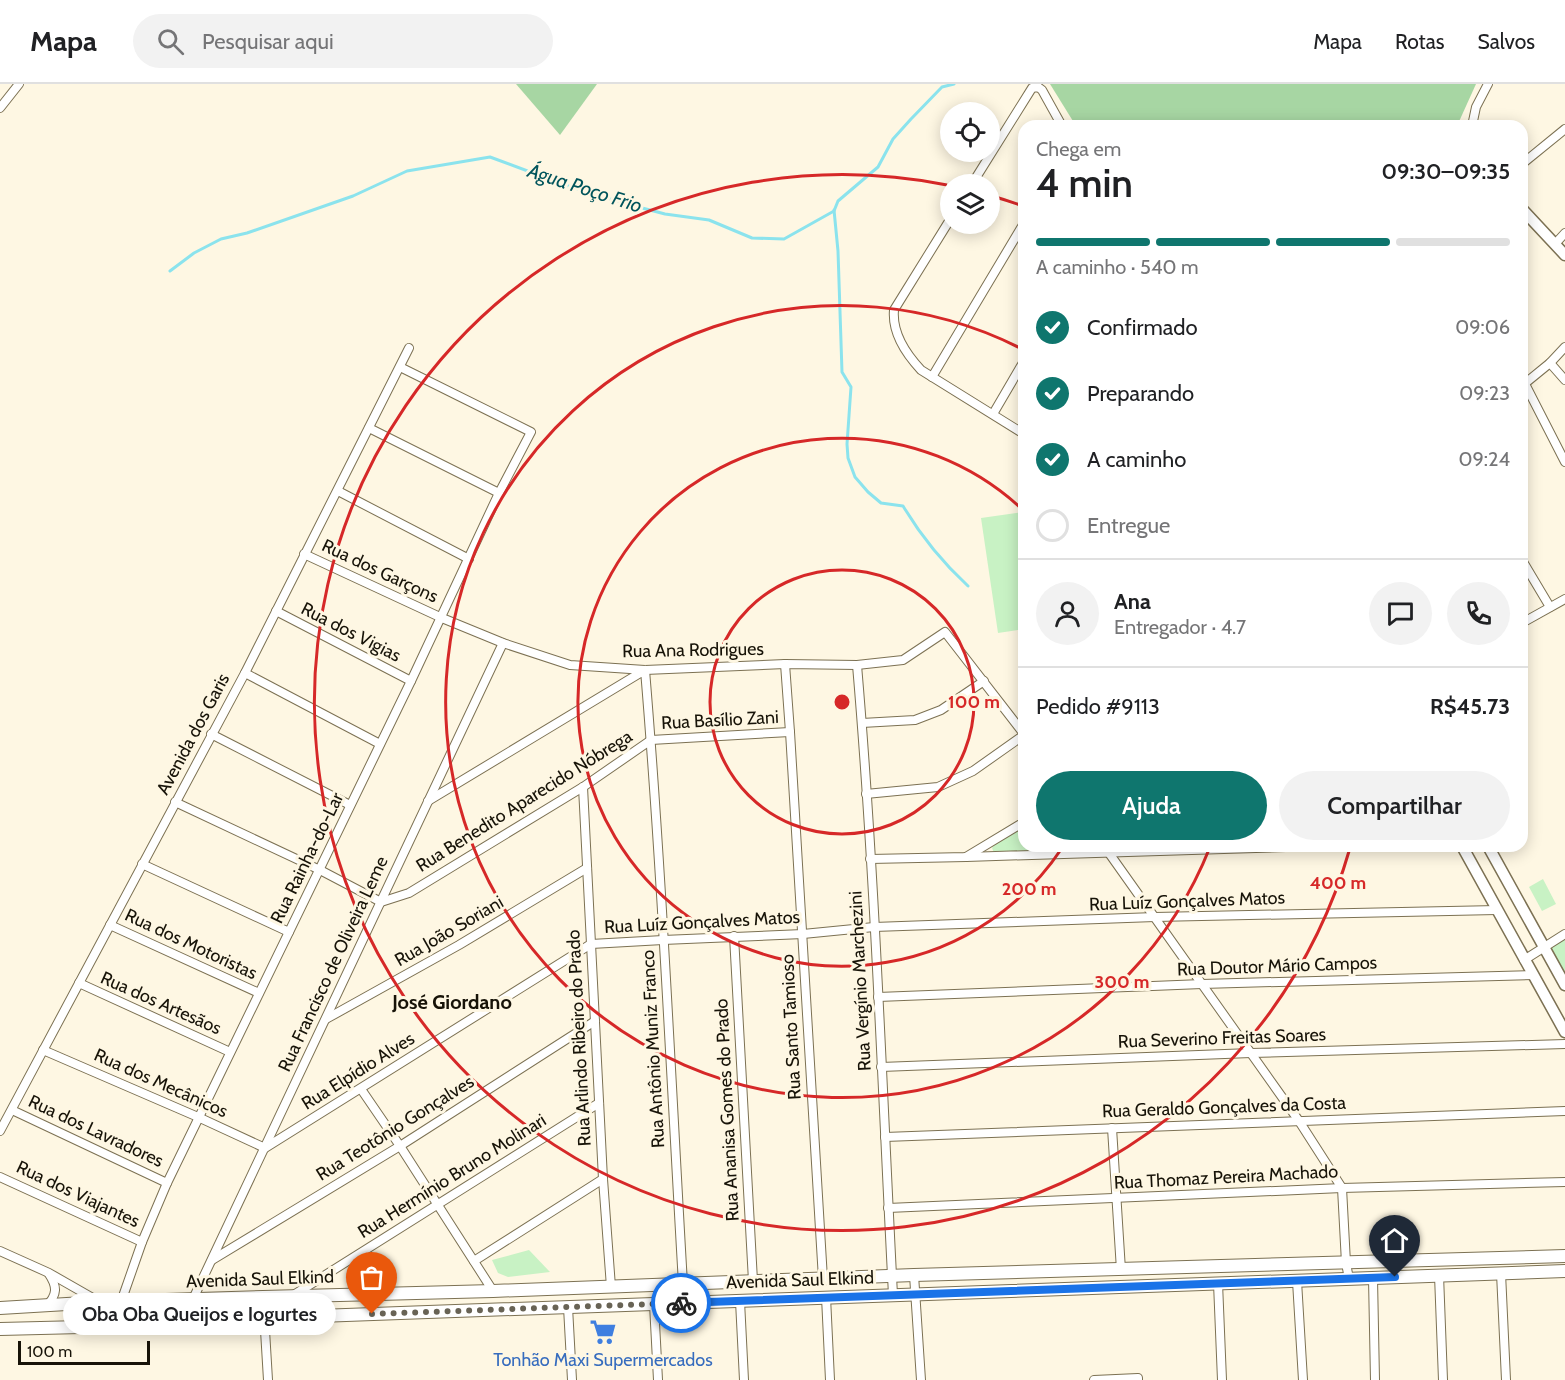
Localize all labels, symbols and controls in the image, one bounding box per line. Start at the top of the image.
search box [133,14,553,68]
text: Mapa [30,24,97,58]
icon: search [154,25,187,58]
text: Pesquisar aqui [202,28,334,55]
text: Mapa [1313,29,1362,54]
text: Rotas [1395,29,1444,54]
text: Salvos [1477,29,1535,54]
map controls [940,102,1000,234]
button: locate [940,102,1000,162]
text: Chega em [1036,137,1121,161]
water label: Água Poço Frio [524,157,645,218]
text: 09:30–09:35 [1382,158,1510,185]
text: 4 min [1036,159,1133,207]
button: layers [940,174,1000,234]
text: A caminho · 540 m [1036,255,1198,279]
icon: check [1036,311,1069,344]
text: Confirmado [1087,314,1198,341]
text: 09:06 [1455,315,1510,339]
icon: check [1036,377,1069,410]
text: Preparando [1087,380,1194,407]
text: 09:23 [1459,381,1510,405]
icon: check [1036,443,1069,476]
text: A caminho [1087,446,1186,473]
text: 09:24 [1458,447,1510,471]
text: Entregue [1087,512,1170,539]
street label: Rua dos Garçons [318,534,442,608]
button: person [1036,582,1099,645]
button: chat [1369,582,1432,645]
button: phone [1447,582,1510,645]
text: Ana [1114,588,1151,615]
street label: Rua dos Vigias [297,597,405,667]
text: Entregador · 4.7 [1114,615,1246,639]
street label: Rua Ana Rodrigues [622,638,764,662]
street label: Avenida dos Garis [152,670,234,798]
text: 100 m [948,691,1000,713]
centre of rings [832,692,852,712]
text: Pedido #9113 [1036,693,1160,720]
text: R$45.73 [1430,693,1510,720]
street label: Rua Basílio Zani [661,706,779,734]
street label: Rua Benedito Aparecido Nóbrega [412,725,636,877]
button: Ajuda [1036,771,1267,840]
button: Compartilhar [1279,771,1510,840]
street label: Rua Rainha-do-Lar [266,789,348,927]
street label: Rua Francisco de Oliveira Leme [273,853,393,1075]
text: 400 m [1310,872,1366,894]
text: 200 m [1002,878,1056,900]
street label: Rua Luíz Gonçalves Matos [1089,887,1285,915]
street label: Rua Vergínio Marchezini [844,890,876,1072]
street label: Rua João Soriani [391,891,507,971]
street label: Rua dos Motoristas [121,904,261,984]
street label: Rua Luíz Gonçalves Matos [604,906,800,938]
street label: Rua Arlindo Ribeiro do Prado [562,929,596,1147]
street label: Rua Antônio Muniz Franco [637,949,669,1149]
street label: Rua Doutor Mário Campos [1177,952,1377,980]
street label: Rua Santo Tamioso [776,954,806,1100]
street label: Rua dos Artesãos [97,967,225,1039]
text: 300 m [1095,971,1149,993]
district label: José Giordano [391,990,512,1014]
street label: Rua Ananisa Gomes do Prado [710,998,744,1222]
street label: Rua Severino Freitas Soares [1118,1023,1326,1053]
street label: Rua Elpídio Alves [297,1027,419,1115]
street label: Rua dos Mecânicos [91,1044,231,1122]
street label: Rua Teotônio Gonçalves [312,1070,478,1186]
street label: Rua dos Lavradores [25,1090,167,1172]
street label: Rua Geraldo Gonçalves da Costa [1102,1092,1347,1122]
street label: Rua Hermínio Bruno Molinari [354,1109,550,1243]
street label: Rua dos Viajantes [13,1156,143,1232]
street label: Rua Thomaz Pereira Machado [1113,1160,1339,1194]
pin [1369,1215,1420,1277]
icon: home [1378,1224,1411,1257]
pin [346,1252,397,1314]
icon: bag [355,1261,388,1294]
street label: Avenida Saul Elkind [186,1265,334,1293]
street label: Avenida Saul Elkind [726,1266,874,1294]
courier [651,1273,711,1333]
icon: bike [665,1287,698,1320]
callout: Oba Oba Queijos e Iogurtes [63,1293,336,1335]
text: Oba Oba Queijos e Iogurtes [82,1302,317,1326]
supermarket icon: Tonhão Maxi Supermercados [588,1317,618,1347]
scale bar [18,1338,150,1366]
text: 100 m [27,1342,72,1361]
place label: Tonhão Maxi Supermercados [493,1349,713,1371]

